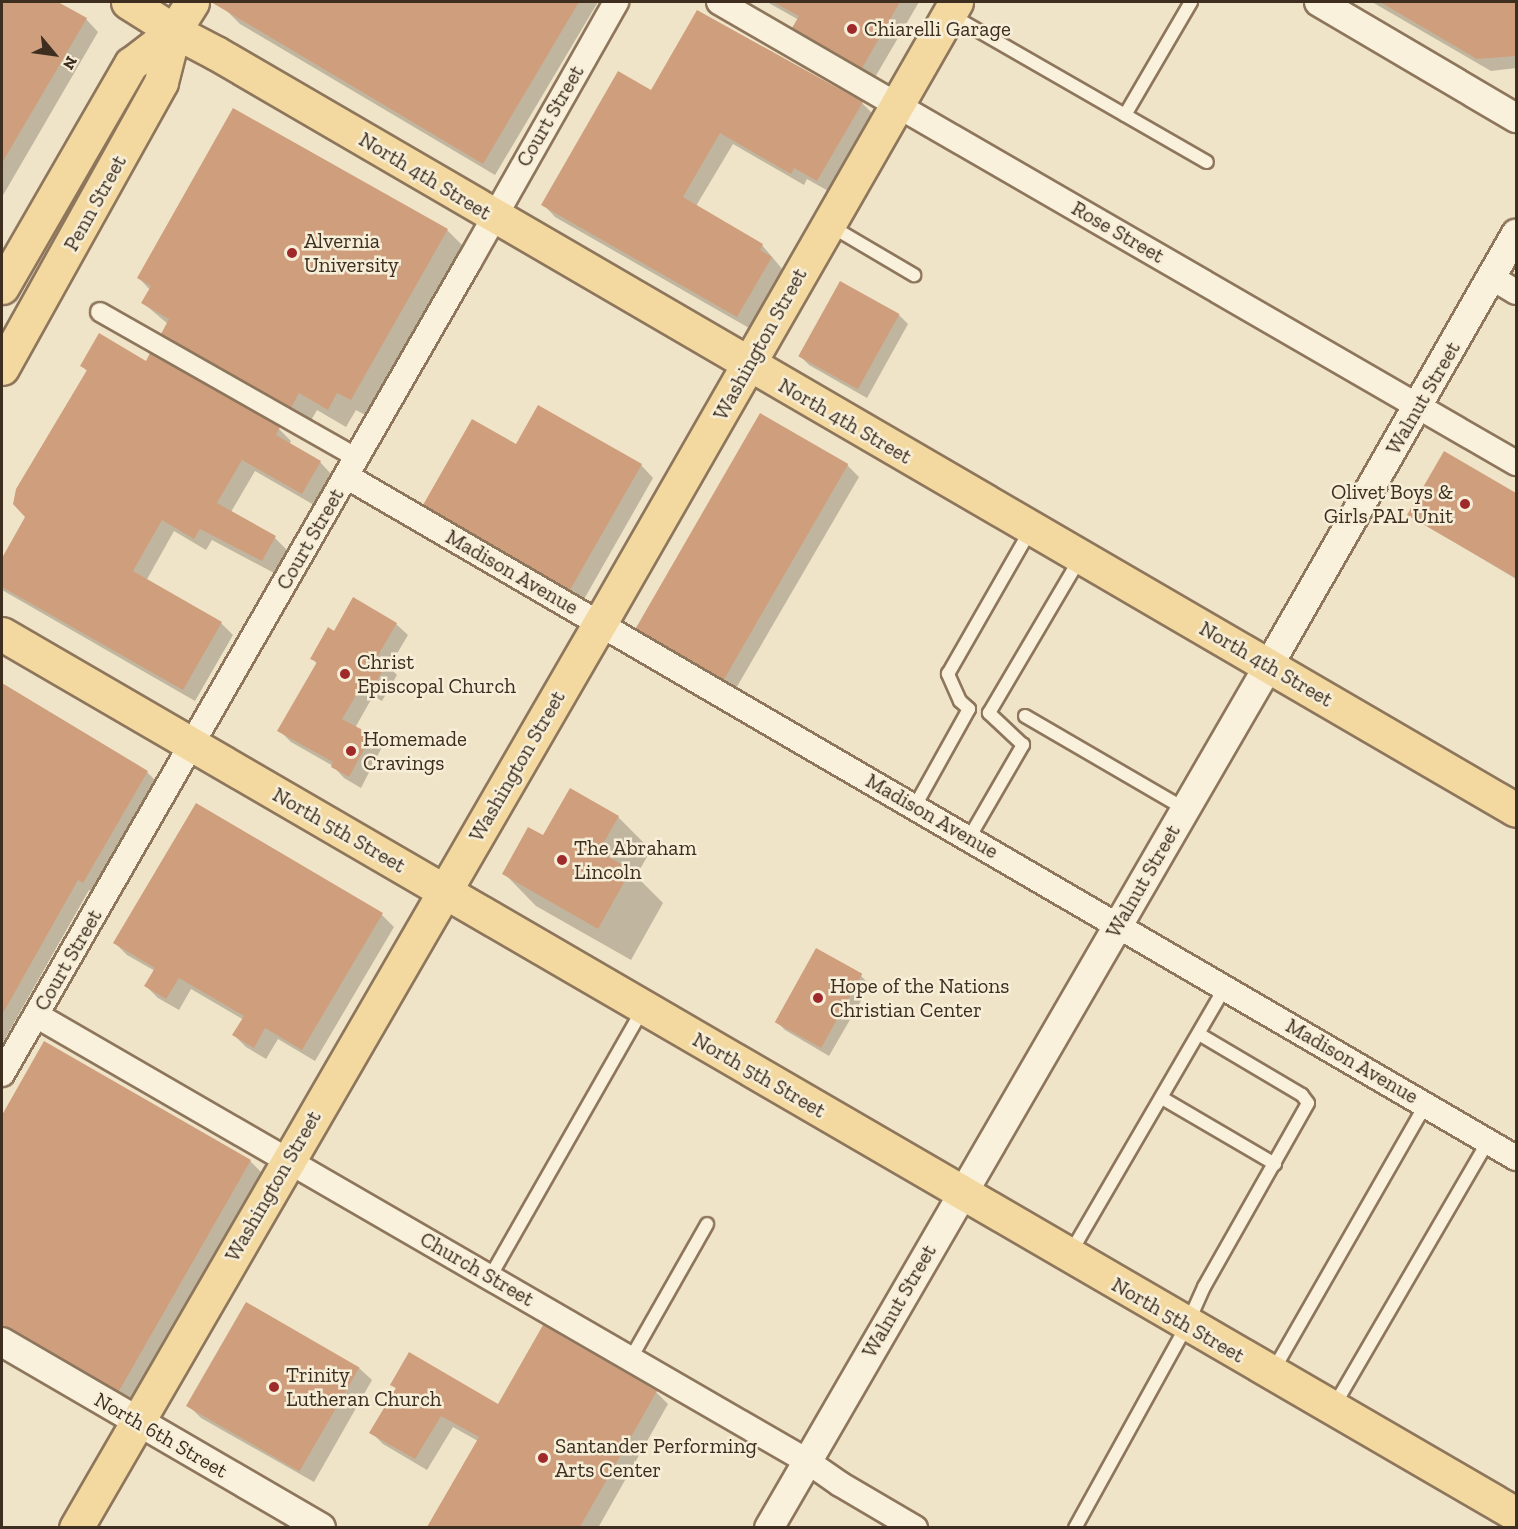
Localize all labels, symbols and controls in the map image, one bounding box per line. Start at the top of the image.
place label: Chiarelli Garage [864,16,1011,42]
marker: Chiarelli Garage [845,22,859,36]
north arrow [24,24,84,84]
text: N [59,53,81,73]
street label: Court Street [511,61,589,171]
street label: North 4th Street [354,127,496,225]
street label: Penn Street [58,151,132,255]
street label: Rose Street [1067,195,1169,269]
place label: Alvernia University [304,228,399,278]
marker: Alvernia University [285,246,299,260]
street label: Washington Street [708,264,812,424]
street label: Walnut Street [1381,337,1465,459]
street label: North 4th Street [774,373,916,469]
place label: Olivet Boys & Girls PAL Unit [1323,479,1453,529]
street label: Court Street [271,484,349,594]
marker: Olivet Boys & Girls PAL Unit [1458,497,1472,511]
street label: Madison Avenue [441,524,583,620]
street label: North 4th Street [1195,616,1337,712]
place label: Christ Episcopal Church [357,649,516,699]
marker: Christ Episcopal Church [338,667,352,681]
street label: Washington Street [464,686,570,846]
place label: Homemade Cravings [363,726,467,776]
marker: Homemade Cravings [344,744,358,758]
street label: Madison Avenue [861,768,1003,864]
street label: North 5th Street [268,782,410,878]
street label: Walnut Street [1101,820,1185,942]
place label: The Abraham Lincoln [574,835,697,885]
marker: The Abraham Lincoln [555,853,569,867]
street label: Court Street [29,905,107,1015]
place label: Hope of the Nations Christian Center [830,973,1010,1023]
marker: Hope of the Nations Christian Center [811,991,825,1005]
street label: Madison Avenue [1281,1013,1423,1109]
street label: North 5th Street [688,1027,830,1123]
street label: Washington Street [220,1106,326,1266]
street label: Church Street [415,1226,539,1312]
street label: Walnut Street [857,1240,941,1362]
street label: North 5th Street [1107,1272,1249,1368]
place label: Trinity Lutheran Church [286,1362,442,1412]
marker: Trinity Lutheran Church [267,1380,281,1394]
street label: North 6th Street [90,1387,232,1483]
place label: Santander Performing Arts Center [555,1433,757,1483]
marker: Santander Performing Arts Center [536,1451,550,1465]

